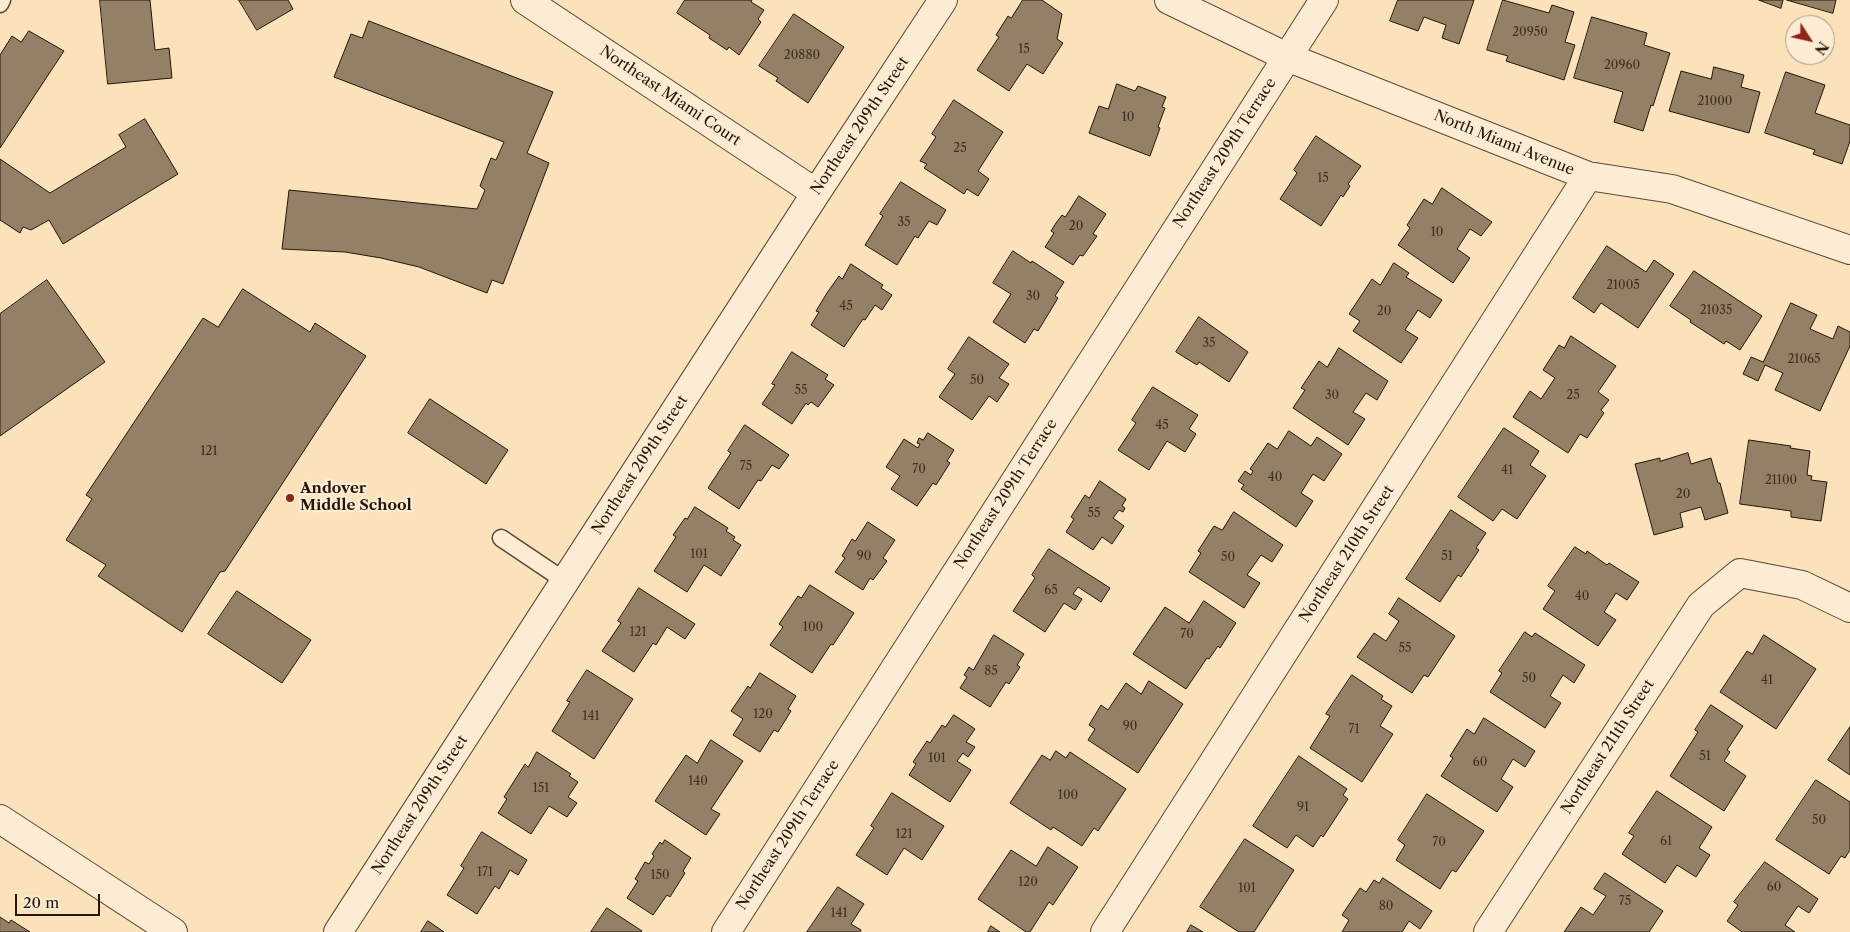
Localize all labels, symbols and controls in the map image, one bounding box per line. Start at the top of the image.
north arrow [1785,15,1835,65]
house number: 20950 [1512,26,1548,40]
text: N [1811,38,1832,58]
street label: Northeast Miami Court [596,42,744,150]
house number: 15 [1018,43,1030,57]
house number: 20880 [784,49,820,63]
street label: Northeast 209th Street [807,54,913,198]
house number: 20960 [1604,59,1640,73]
street label: Northeast 209th Terrace [1170,75,1280,231]
house number: 21000 [1698,95,1732,109]
street label: North Miami Avenue [1431,107,1577,179]
house number: 10 [1122,111,1134,125]
house number: 25 [953,142,967,156]
house number: 15 [1317,172,1329,186]
house number: 35 [897,216,911,230]
house number: 20 [1069,220,1083,234]
house number: 10 [1431,226,1443,240]
house number: 21005 [1606,279,1640,293]
house number: 30 [1026,290,1040,304]
house number: 45 [839,300,853,314]
house number: 21035 [1700,304,1732,318]
house number: 20 [1377,305,1391,319]
house number: 35 [1202,337,1216,351]
house number: 21065 [1787,353,1821,367]
house number: 50 [970,374,984,388]
house number: 55 [794,384,808,398]
house number: 30 [1325,389,1339,403]
house number: 25 [1566,389,1580,403]
street label: Northeast 209th Street [588,392,692,538]
street label: Northeast 209th Terrace [951,416,1061,572]
house number: 45 [1155,419,1169,433]
house number: 121 [201,445,217,459]
house number: 75 [740,460,752,474]
house number: 70 [912,463,926,477]
house number: 41 [1501,464,1513,478]
house number: 40 [1268,471,1282,485]
house number: 21100 [1765,474,1797,488]
place label: Andover Middle School [300,480,412,515]
street label: Northeast 210th Street [1296,482,1398,626]
house number: 20 [1676,488,1690,502]
marker: Andover Middle School [284,492,296,504]
house number: 55 [1087,507,1101,521]
house number: 101 [690,548,708,562]
house number: 90 [857,550,871,564]
house number: 51 [1441,550,1453,564]
house number: 50 [1221,551,1235,565]
house number: 65 [1044,584,1058,598]
house number: 40 [1575,590,1589,604]
house number: 100 [803,621,823,635]
house number: 121 [630,626,646,640]
house number: 70 [1180,628,1194,642]
house number: 55 [1398,642,1412,656]
house number: 85 [984,665,998,679]
house number: 50 [1522,672,1536,686]
house number: 41 [1761,674,1773,688]
street label: Northeast 211th Street [1558,676,1658,818]
house number: 120 [753,708,773,722]
house number: 141 [582,710,600,724]
house number: 90 [1123,720,1137,734]
house number: 71 [1349,723,1359,737]
street label: Northeast 209th Street [368,732,472,878]
house number: 51 [1699,750,1711,764]
house number: 101 [928,752,946,766]
house number: 60 [1473,756,1487,770]
street label: Northeast 209th Terrace [733,757,843,913]
house number: 140 [688,775,708,789]
house number: 151 [533,782,549,796]
house number: 100 [1058,789,1078,803]
house number: 91 [1297,801,1309,815]
house number: 50 [1812,814,1826,828]
house number: 121 [896,828,912,842]
house number: 61 [1660,835,1672,849]
house number: 70 [1432,836,1446,850]
house number: 171 [477,866,493,880]
house number: 150 [650,869,670,883]
house number: 120 [1018,876,1038,890]
house number: 60 [1767,881,1781,895]
house number: 101 [1238,882,1256,896]
scale bar [18,884,102,916]
text: 20 m [23,893,59,912]
house number: 75 [1619,895,1631,909]
house number: 80 [1379,900,1393,914]
house number: 141 [830,907,848,921]

